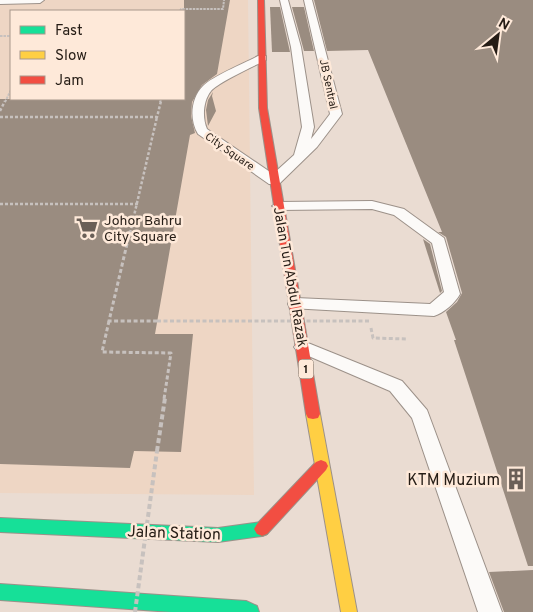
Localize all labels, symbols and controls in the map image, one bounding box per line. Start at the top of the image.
legend [10,10,185,100]
north arrow [473,10,523,60]
text: N [495,15,512,35]
text: Fast [55,22,83,41]
text: Slow [55,47,87,66]
street label: JB Sentral [316,58,340,110]
text: Jam [55,72,84,91]
street label: City Square [202,130,257,174]
street label: Jalan Tun Abdul Razak [269,206,310,349]
place label: Johor Bahru City Square [104,213,182,246]
supermarket icon: Johor Bahru City Square [74,215,100,241]
road number: 1 [298,359,314,378]
building icon: KTM Muzium [503,466,529,492]
place label: KTM Muzium [407,471,500,491]
street label: Jalan Station [127,522,221,546]

